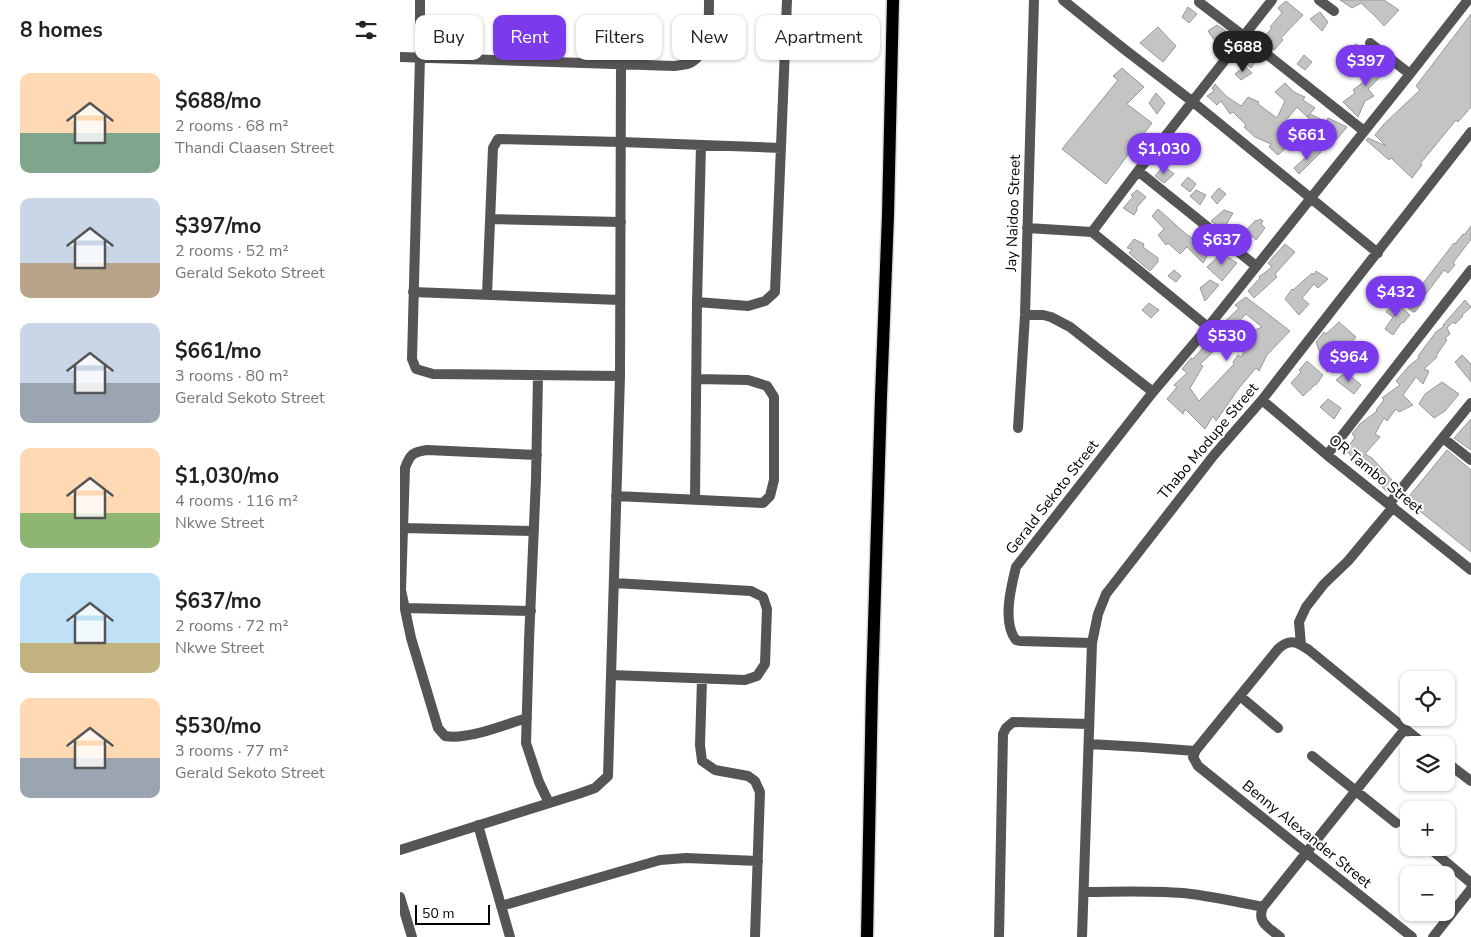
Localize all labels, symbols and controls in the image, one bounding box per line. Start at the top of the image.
chip: Buy [415,15,483,60]
chip: Rent [493,15,566,60]
chip: Filters [576,15,662,60]
chip: New [672,15,746,60]
chip: Apartment [756,15,880,60]
text: 8 homes [20,16,103,44]
icon: filters [352,16,380,44]
pin: $688 [1213,30,1273,73]
text: $688 [1224,36,1262,58]
pin: $397 [1336,44,1396,87]
text: $397 [1347,50,1385,72]
text: $688/mo [175,87,261,115]
icon: home [60,93,120,153]
text: 2 rooms · 68 m² [175,115,288,137]
pin: $661 [1277,119,1337,161]
text: $661 [1288,124,1326,146]
pin: $1,030 [1123,132,1205,175]
text: Thandi Claasen Street [175,137,334,159]
text: $1,030 [1138,138,1190,160]
street label: Jay Naidoo Street [1001,153,1025,273]
text: $397/mo [175,212,261,240]
icon: home [60,218,120,278]
pin: $637 [1192,224,1252,266]
text: $637 [1203,229,1241,251]
text: 2 rooms · 52 m² [175,240,288,262]
text: Gerald Sekoto Street [175,262,325,284]
pin: $432 [1366,276,1426,318]
text: $432 [1377,281,1415,303]
pin: $530 [1197,320,1257,362]
text: $530 [1208,325,1246,347]
text: $661/mo [175,337,261,365]
pin: $964 [1319,340,1379,383]
icon: home [60,343,120,403]
text: $964 [1330,346,1368,368]
text: 3 rooms · 80 m² [175,365,288,387]
street label: Thabo Modupe Street [1153,378,1263,503]
text: Gerald Sekoto Street [175,387,325,409]
street label: OR Tambo Street [1325,430,1428,519]
street label: Gerald Sekoto Street [1001,435,1103,558]
text: $1,030/mo [175,462,279,490]
icon: home [60,468,120,528]
text: 4 rooms · 116 m² [175,490,298,512]
text: Nkwe Street [175,512,264,534]
text: $637/mo [175,587,261,615]
icon: home [60,593,120,653]
text: 2 rooms · 72 m² [175,615,288,637]
text: Nkwe Street [175,637,264,659]
map controls [1400,671,1455,921]
button: locate [1400,671,1455,726]
text: $530/mo [175,712,261,740]
icon: home [60,718,120,778]
button: layers [1400,736,1455,791]
text: 3 rooms · 77 m² [175,740,288,762]
text: Gerald Sekoto Street [175,762,325,784]
street label: Benny Alexander Street [1238,776,1376,893]
button: + [1400,801,1455,856]
button: − [1400,866,1455,921]
scale bar [415,902,490,925]
text: 50 m [422,904,454,923]

